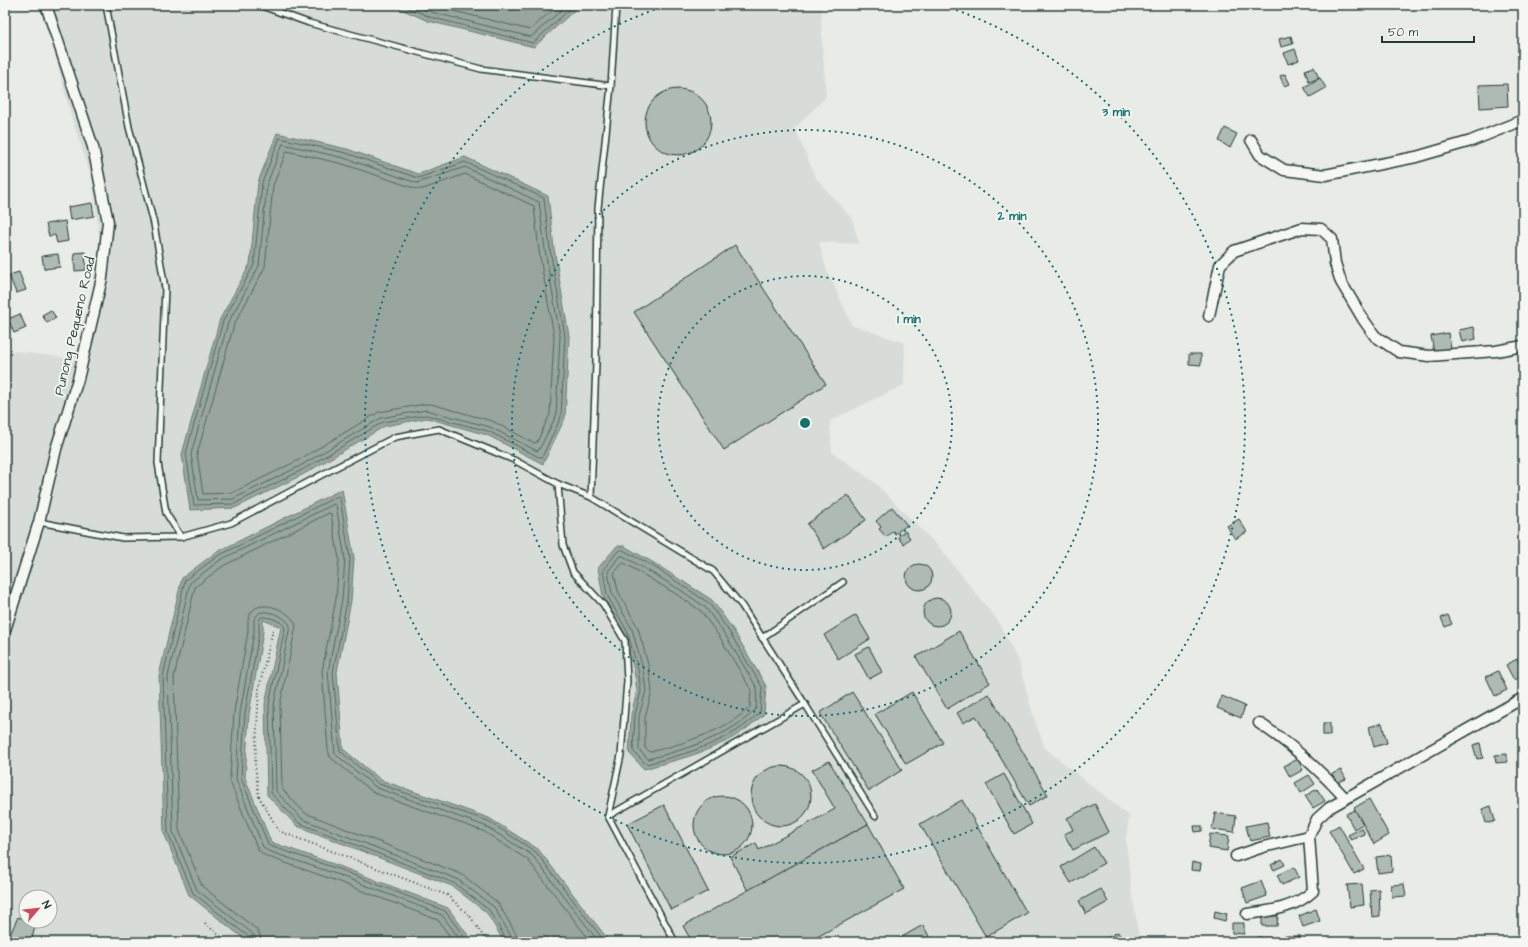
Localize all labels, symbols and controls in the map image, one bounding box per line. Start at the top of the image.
scale bar [1382,18,1474,44]
text: 50 m [1388,24,1419,41]
text: 3 min [1101,104,1130,121]
text: 2 min [997,208,1026,225]
street label: Punong Pequeno Road [49,255,101,398]
text: 1 min [897,311,921,328]
centre of rings [798,416,812,430]
north arrow [18,889,58,929]
text: N [38,898,55,911]

